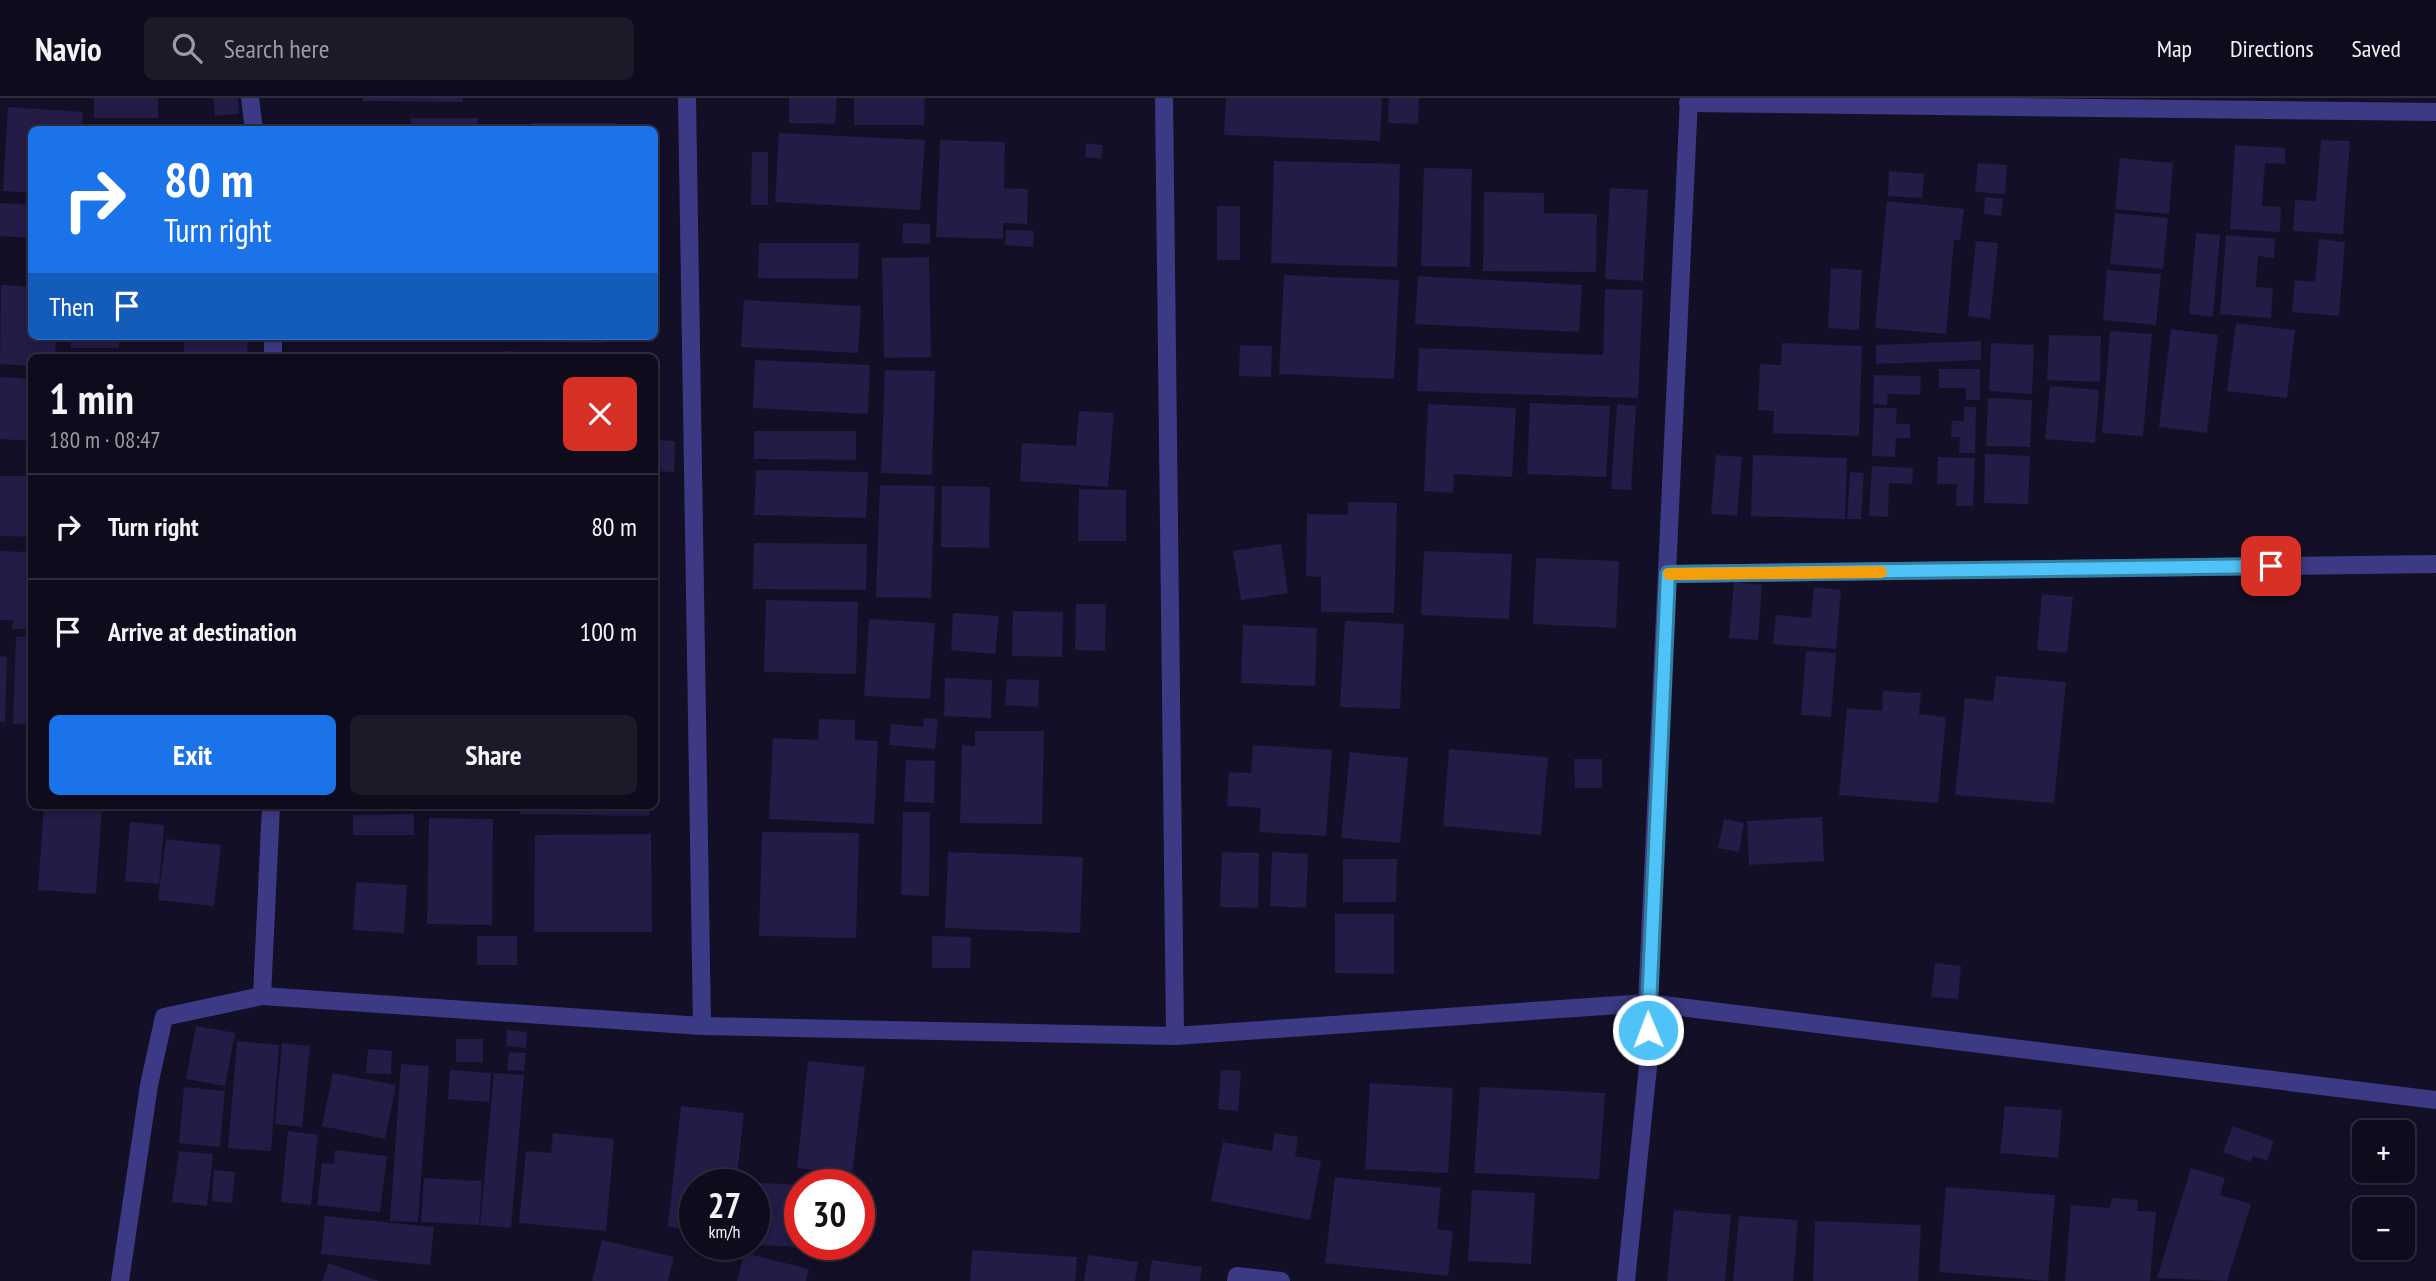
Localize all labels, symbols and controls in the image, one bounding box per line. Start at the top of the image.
search box [144,17,634,80]
text: Navio [35,27,102,70]
icon: search [168,29,206,67]
text: Search here [224,32,329,65]
text: Map [2157,33,2192,64]
text: Directions [2230,33,2314,64]
text: Saved [2352,33,2401,64]
text: 80 m [164,147,253,211]
icon: right [49,154,140,245]
text: Turn right [164,209,272,251]
icon: arrive [108,287,146,325]
text: Then [49,290,94,323]
text: 1 min [49,371,134,426]
button: close [563,377,637,451]
text: 180 m · 08:47 [49,425,161,454]
icon: right [49,508,87,546]
text: Turn right [108,510,199,543]
text: 80 m [591,510,637,543]
pin [2241,536,2301,596]
icon: arrive [2252,547,2290,585]
icon: arrive [49,613,87,651]
text: Arrive at destination [108,615,297,648]
text: 100 m [579,615,637,648]
button: Exit [49,715,336,795]
button: Share [350,715,637,795]
position arrow [1611,993,1685,1067]
map controls [2352,1120,2415,1260]
button: + [2352,1120,2415,1183]
speed limit sign: 30 [784,1169,875,1260]
text: 27 [708,1182,741,1228]
button: − [2352,1197,2415,1260]
text: km/h [709,1220,740,1243]

